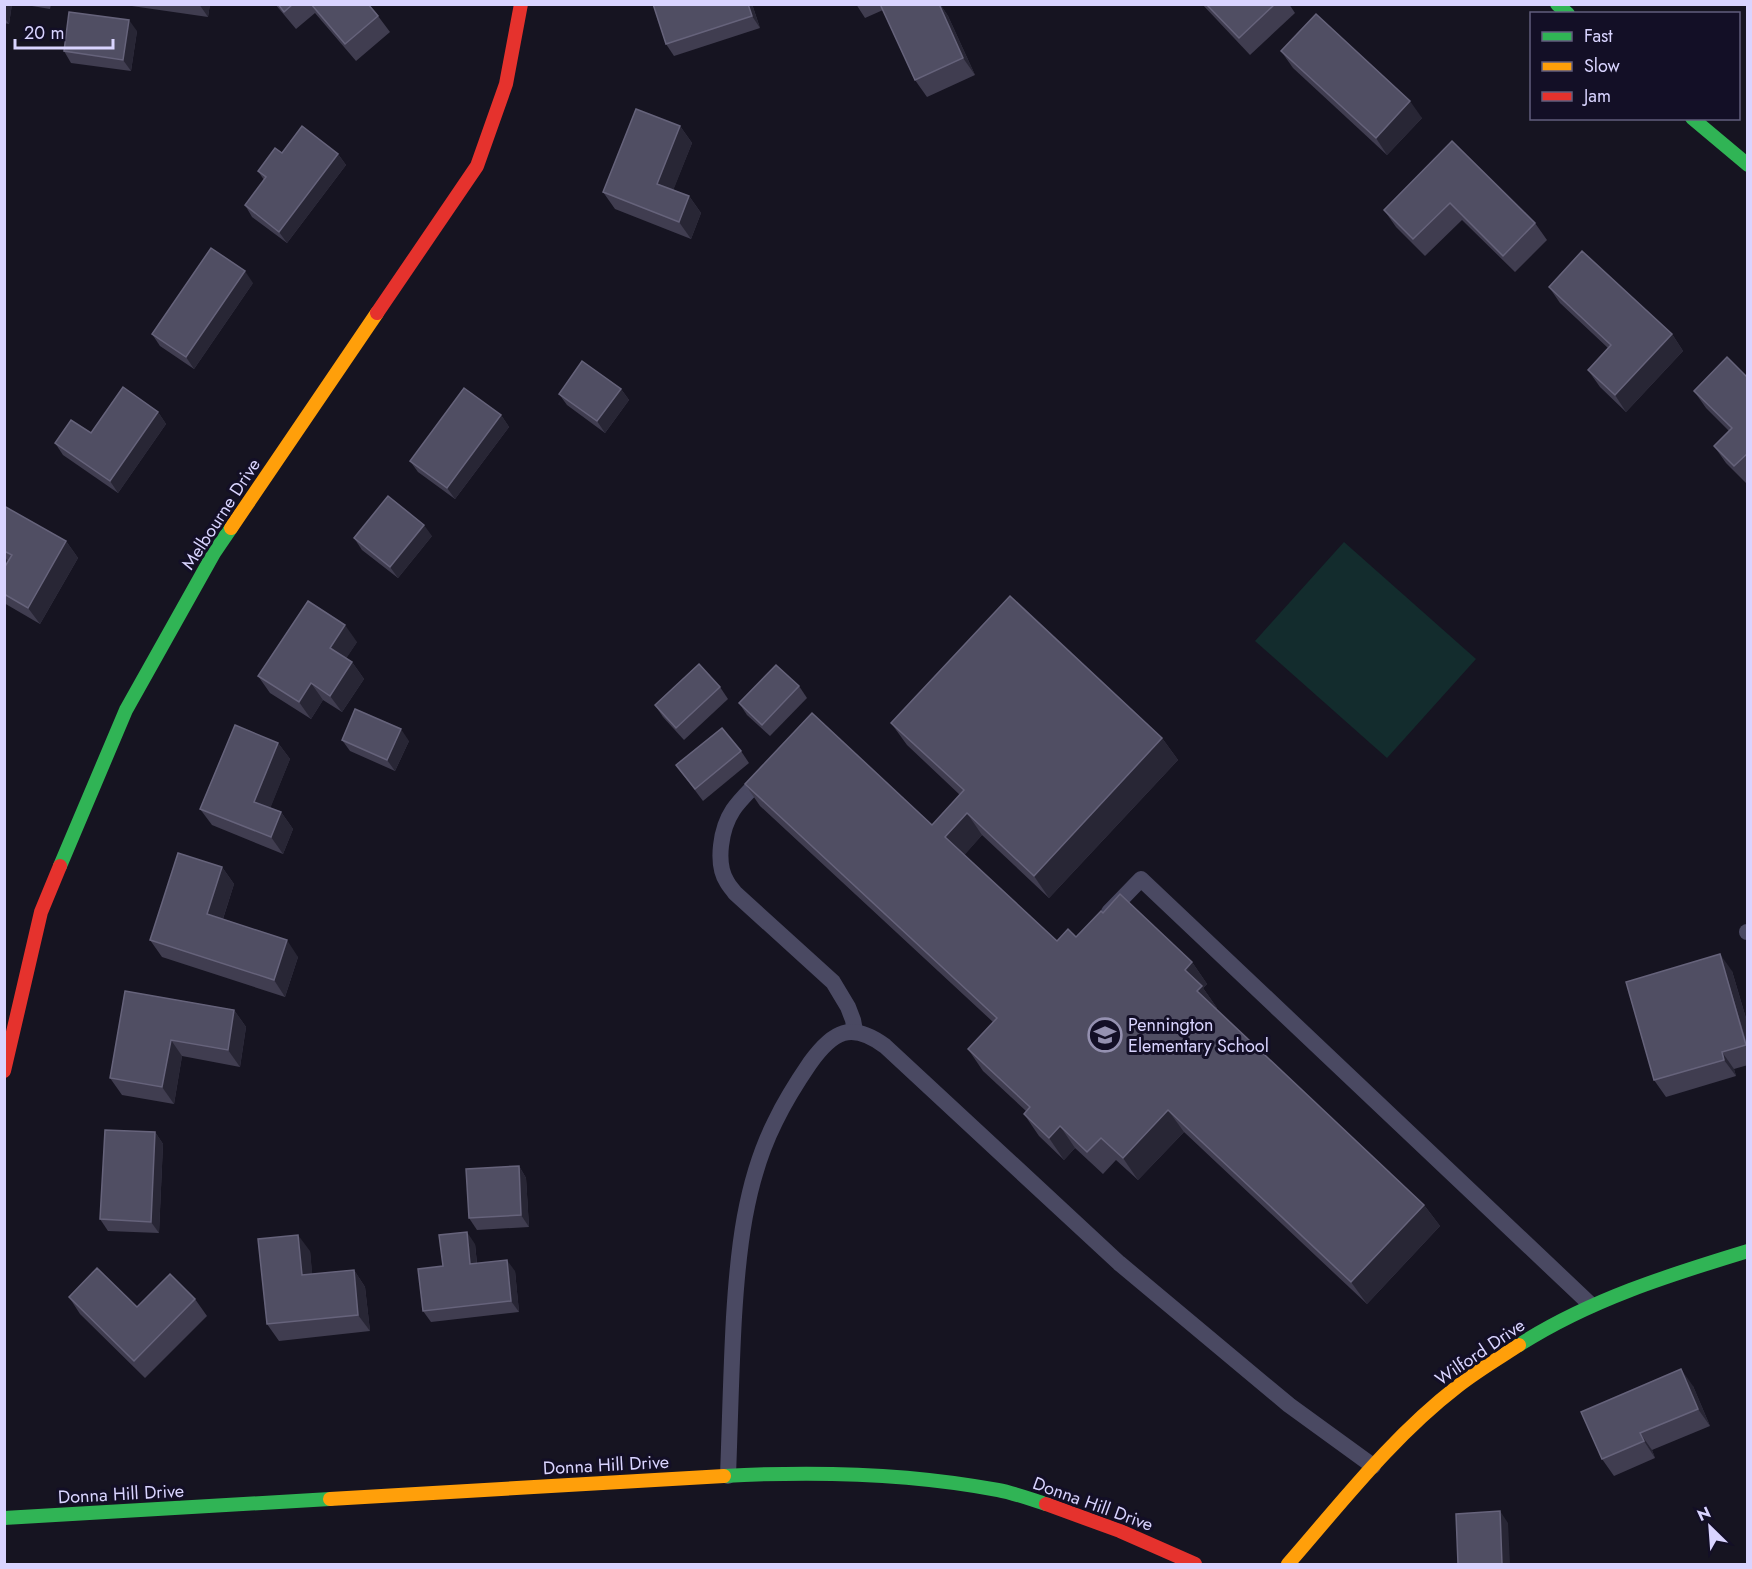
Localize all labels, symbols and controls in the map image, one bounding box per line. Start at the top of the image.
scale bar [15,12,112,50]
legend [1530,12,1740,120]
text: 20 m [24,20,64,46]
text: Fast [1584,23,1613,49]
text: Slow [1584,53,1621,79]
text: Jam [1582,83,1611,109]
street label: Melbourne Drive [175,453,267,575]
place label: Pennington Elementary School [1128,1012,1269,1059]
school or university icon: Pennington Elementary School [1087,1017,1123,1053]
street label: Wilford Drive [1430,1312,1530,1392]
street label: Donna Hill Drive [542,1449,670,1481]
street label: Donna Hill Drive [1029,1470,1157,1538]
street label: Donna Hill Drive [57,1478,185,1510]
north arrow [1680,1497,1740,1557]
text: N [1693,1501,1714,1527]

